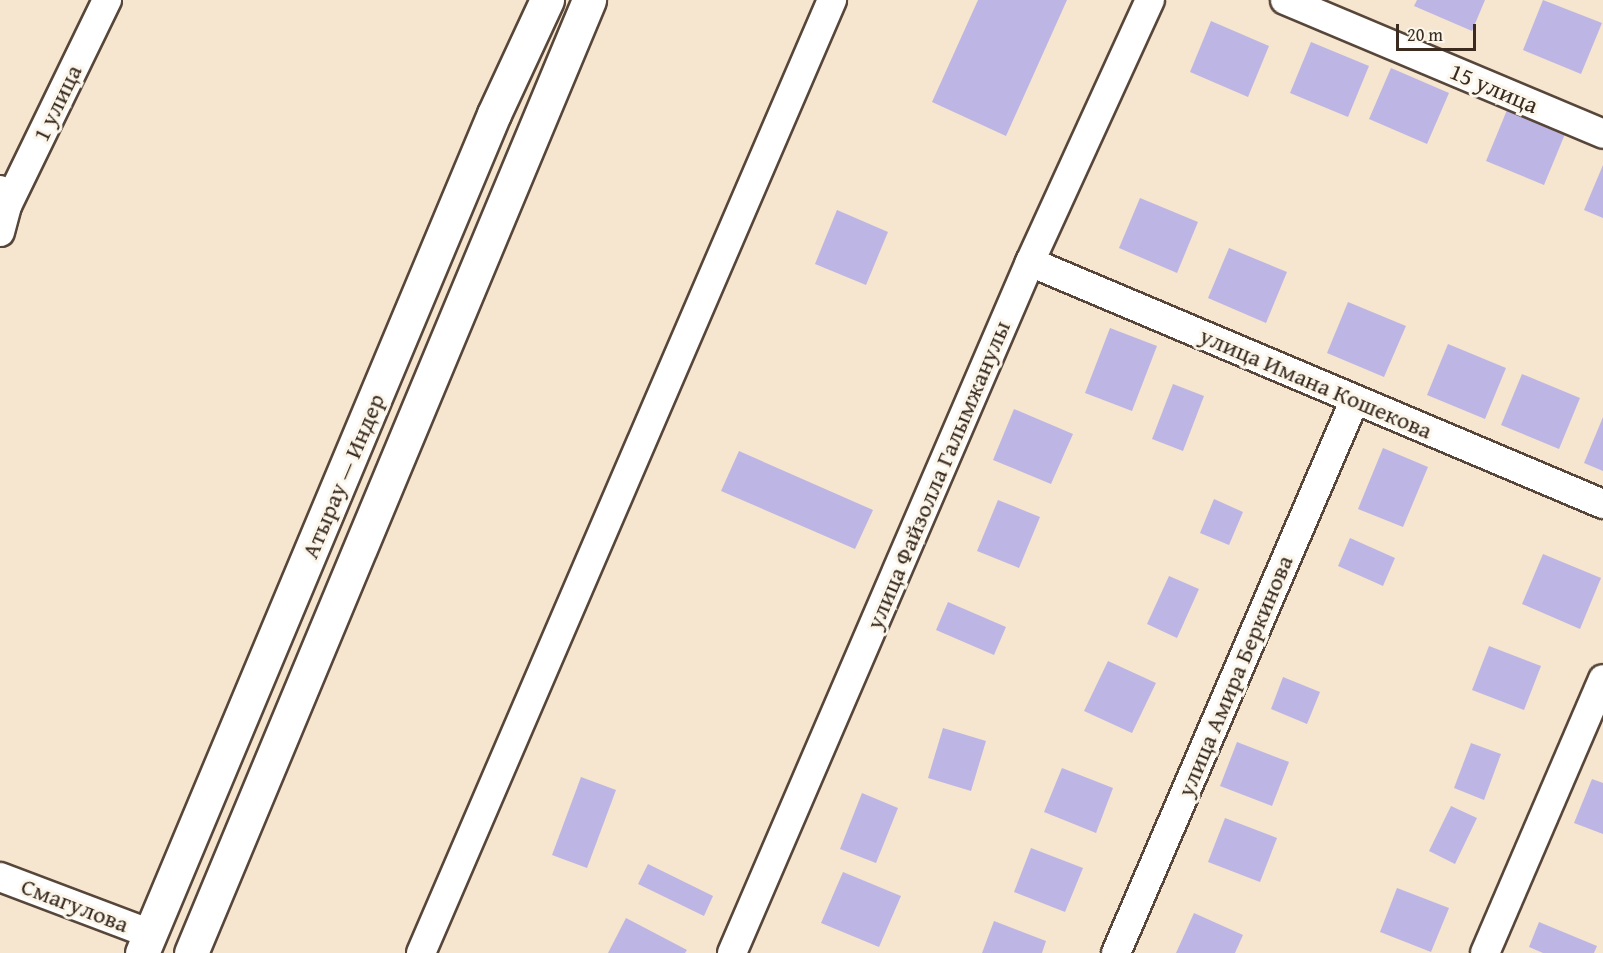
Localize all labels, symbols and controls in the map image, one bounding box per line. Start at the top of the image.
scale bar [1399,12,1478,50]
text: 20 m [1407,21,1443,48]
street label: 15 улица [1445,57,1543,119]
street label: 1 улица [26,60,88,146]
street label: улица Файзолла Галымжанулы [860,316,1016,634]
street label: улица Имана Кошекова [1195,321,1437,445]
street label: Атырау — Индер [295,389,391,563]
street label: улица Амира Беркинова [1171,551,1299,801]
street label: Смагулова [17,871,133,939]

